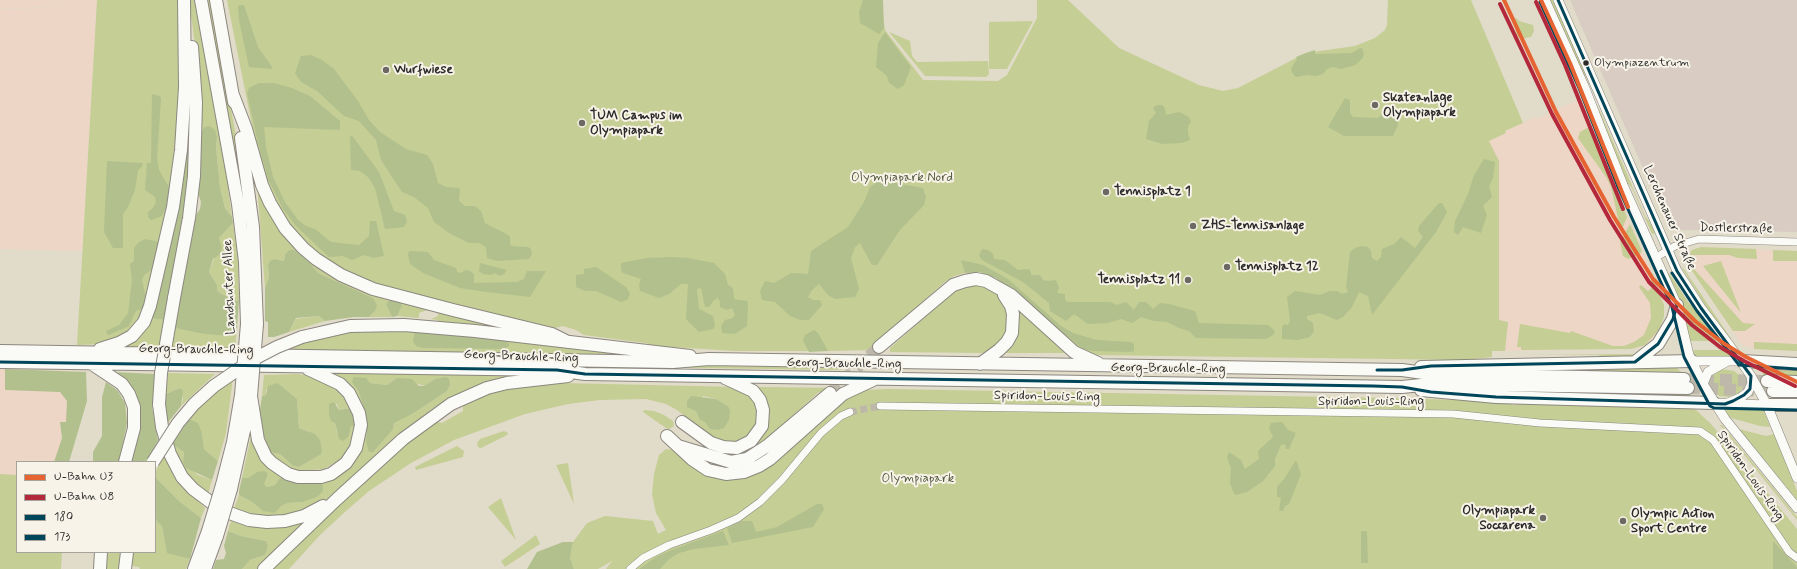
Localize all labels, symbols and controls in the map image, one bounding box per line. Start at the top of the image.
place label: Olympiazentrum [1594,56,1689,70]
marker: Olympiazentrum [1581,58,1591,68]
place label: Wurfwiese [394,62,453,78]
marker: Wurfwiese [381,65,391,75]
place label: Skateanlage Olympiapark [1383,90,1456,121]
marker: Skateanlage Olympiapark [1370,100,1380,110]
place label: TUM Campus im Olympiapark [590,108,682,139]
marker: TUM Campus im Olympiapark [577,118,587,128]
street label: Lerchenauer Straße [1639,163,1699,273]
park label: Olympiapark Nord [851,170,953,186]
place label: Tennisplatz 1 [1114,184,1191,200]
marker: Tennisplatz 1 [1101,187,1111,197]
place label: ZHS-Tennisanlage [1201,218,1304,234]
marker: ZHS-Tennisanlage [1188,221,1198,231]
street label: Dostlerstraße [1699,221,1773,237]
street label: Landshuter Allee [221,239,239,335]
place label: Tennisplatz 12 [1235,259,1319,275]
marker: Tennisplatz 12 [1222,262,1232,272]
place label: Tennisplatz 11 [1098,272,1180,288]
marker: Tennisplatz 11 [1183,275,1193,285]
street label: Georg-Brauchle-Ring [138,341,254,359]
street label: Georg-Brauchle-Ring [463,347,579,367]
street label: Georg-Brauchle-Ring [786,355,902,373]
street label: Georg-Brauchle-Ring [1110,360,1226,378]
street label: Spiridon-Louis-Ring [994,388,1100,406]
street label: Spiridon-Louis-Ring [1318,394,1424,410]
street label: Spiridon-Louis-Ring [1713,428,1787,524]
legend [16,461,156,553]
text: U-Bahn U3 [54,469,113,485]
park label: Olympiapark [882,471,954,487]
text: U-Bahn U8 [54,489,114,505]
place label: Olympiapark Soccarena [1462,503,1535,534]
place label: Olympic Action Sport Centre [1631,506,1714,537]
text: 180 [54,509,73,525]
marker: Olympiapark Soccarena [1538,513,1548,523]
marker: Olympic Action Sport Centre [1618,516,1628,526]
text: 173 [54,529,70,545]

